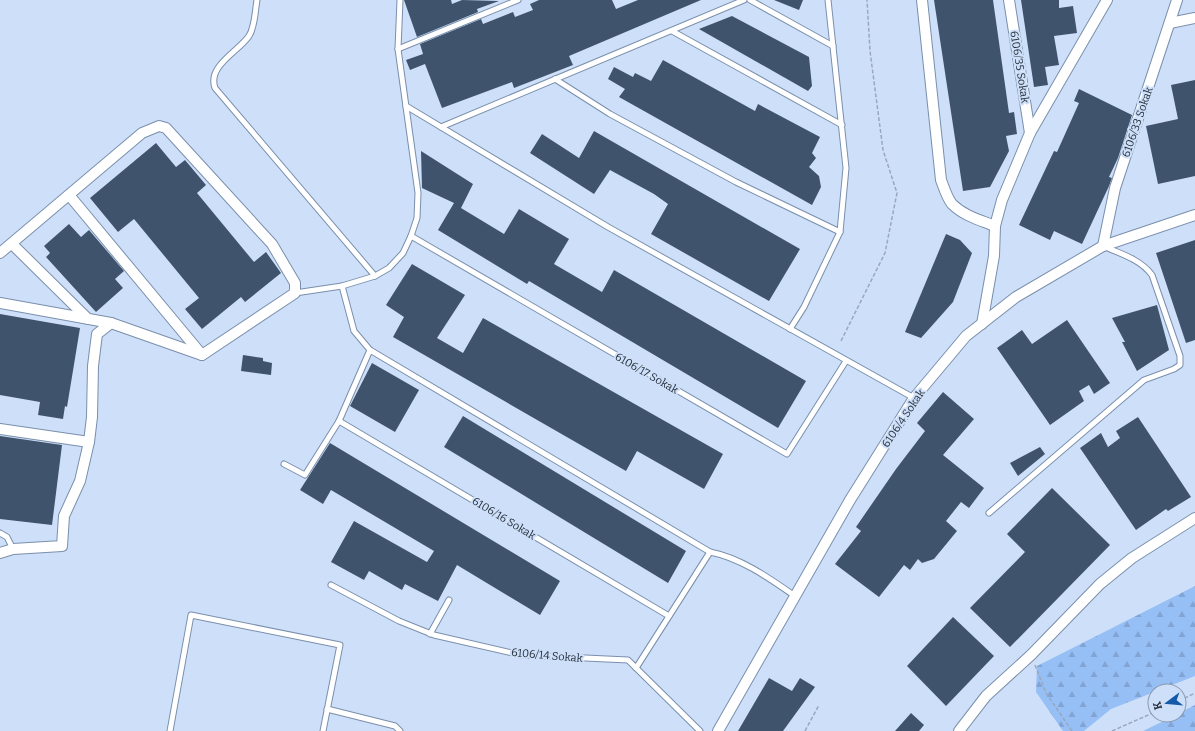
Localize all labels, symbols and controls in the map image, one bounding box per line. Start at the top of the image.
street label: 6106/35 Sokak [1007,30,1032,105]
street label: 6106/33 Sokak [1119,85,1156,159]
street label: 6106/17 Sokak [613,350,681,397]
street label: 6106/4 Sokak [879,386,928,450]
street label: 6106/16 Sokak [470,494,539,543]
street label: 6106/14 Sokak [511,646,584,665]
north arrow [1147,683,1187,723]
text: K [1151,700,1165,711]

